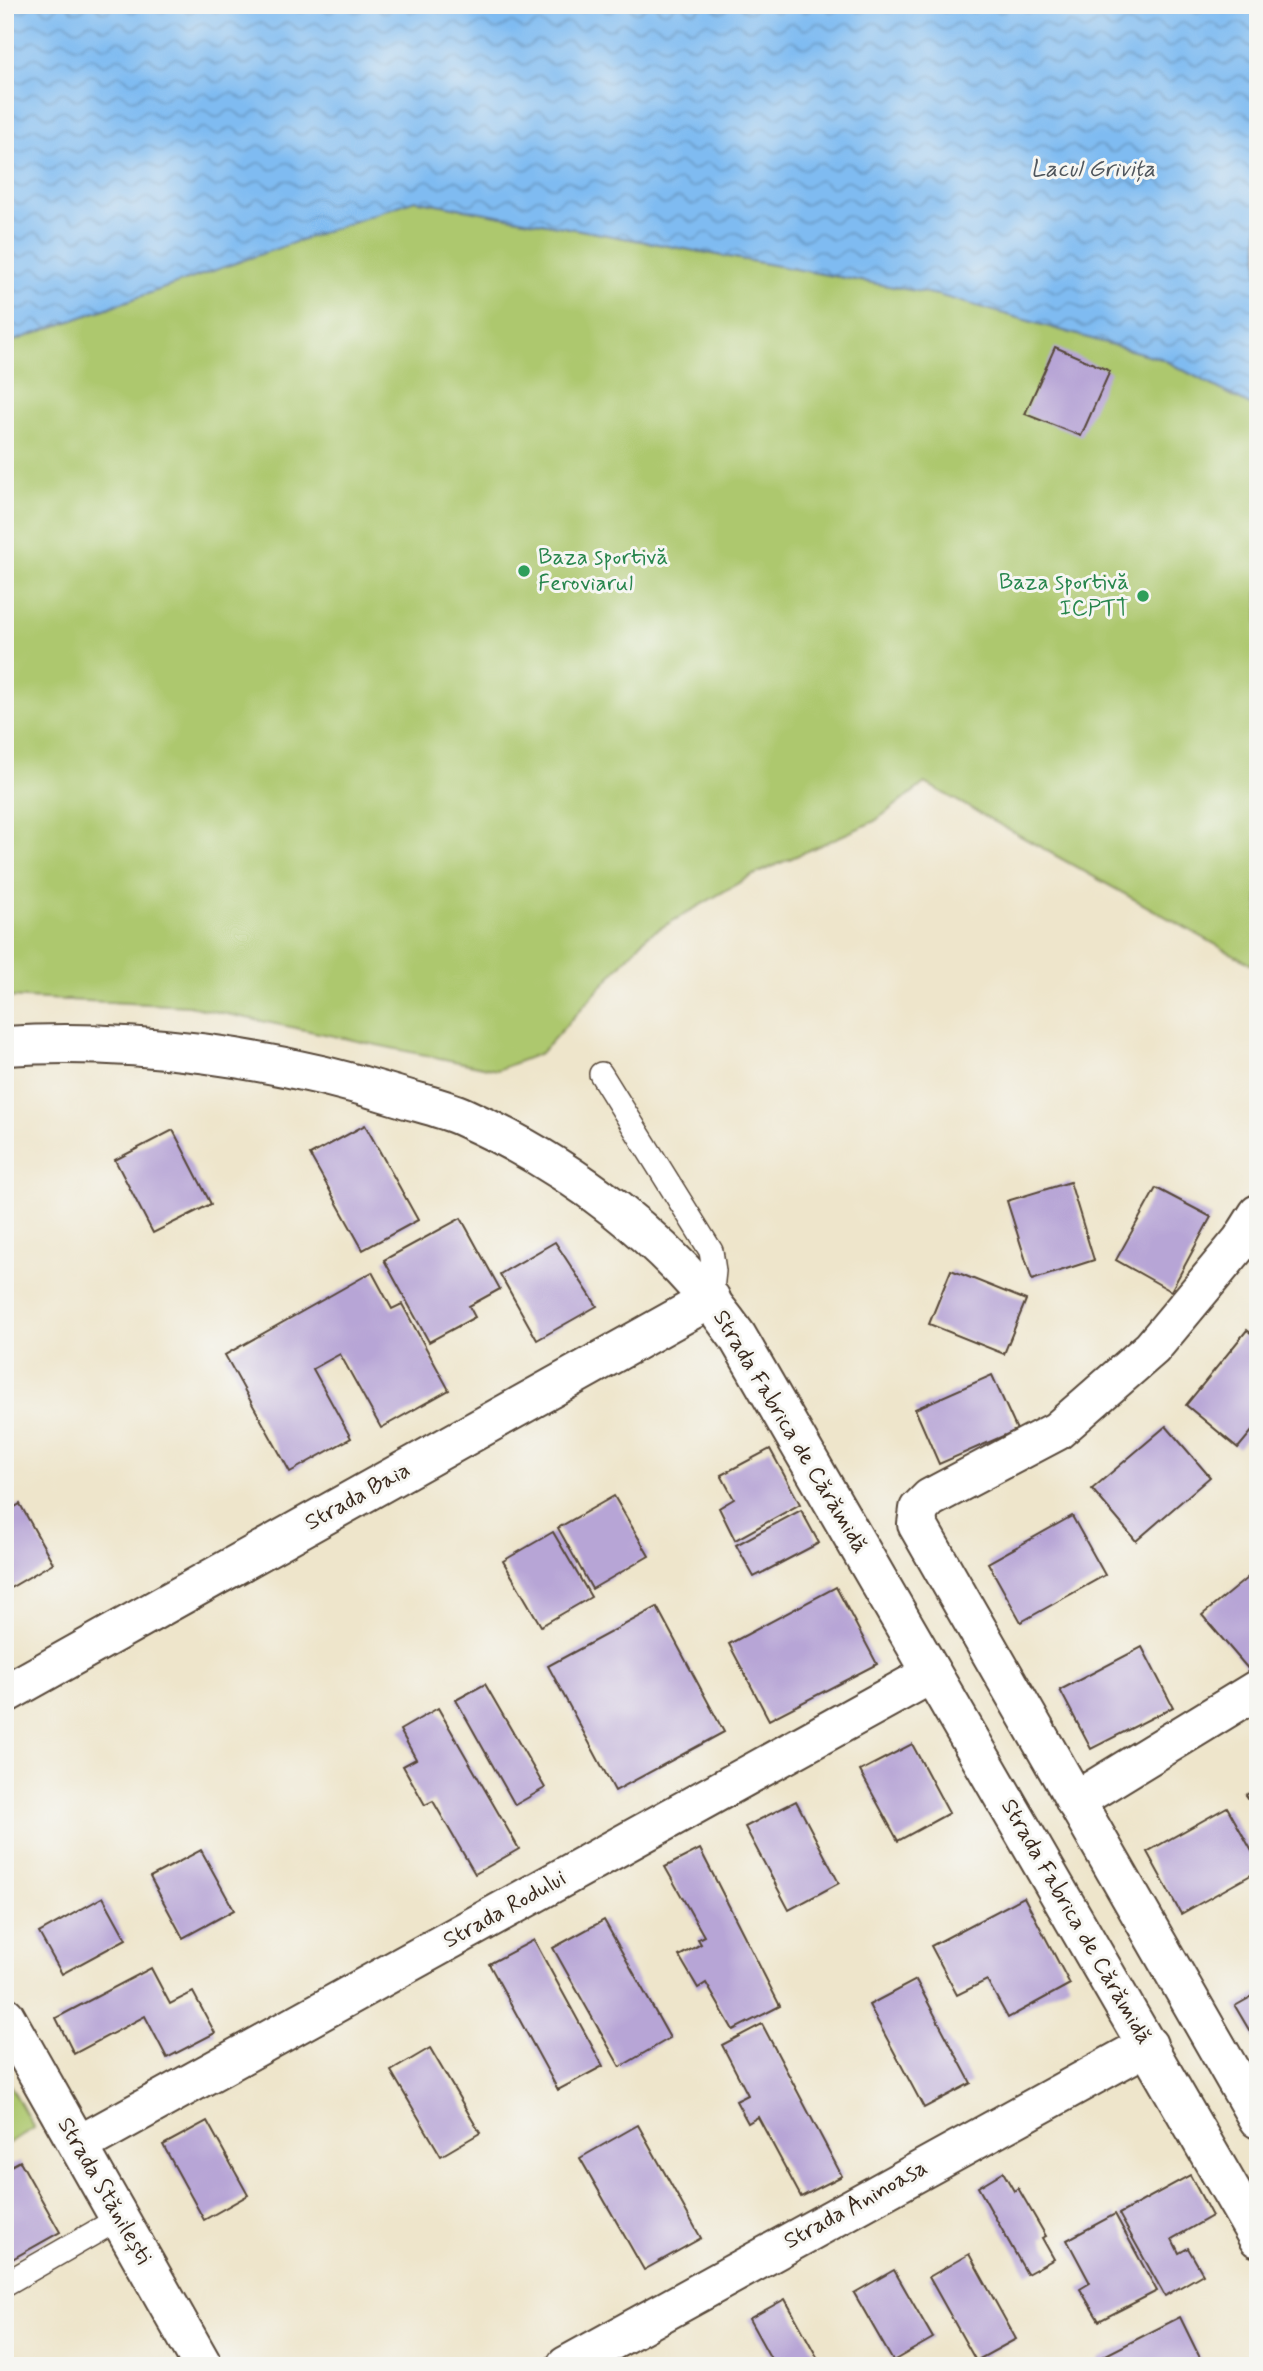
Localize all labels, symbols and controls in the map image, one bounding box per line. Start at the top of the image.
water label: Lacul Grivița [1031,154,1156,185]
place label: Baza sportivă Feroviarul [538,543,668,599]
marker: Baza sportivă Feroviarul [516,563,532,579]
place label: Baza sportivă ICPTT [999,568,1129,624]
marker: Baza sportivă ICPTT [1135,588,1151,604]
street label: Strada Fabrica de Cărămidă [705,1305,875,1559]
street label: Strada Baia [300,1456,416,1538]
street label: Strada Fabrica de Cărămidă [993,1794,1159,2050]
street label: Strada Rodului [438,1864,572,1956]
street label: Strada Stănilești [50,2112,158,2270]
street label: Strada Aninoasa [779,2153,933,2257]

